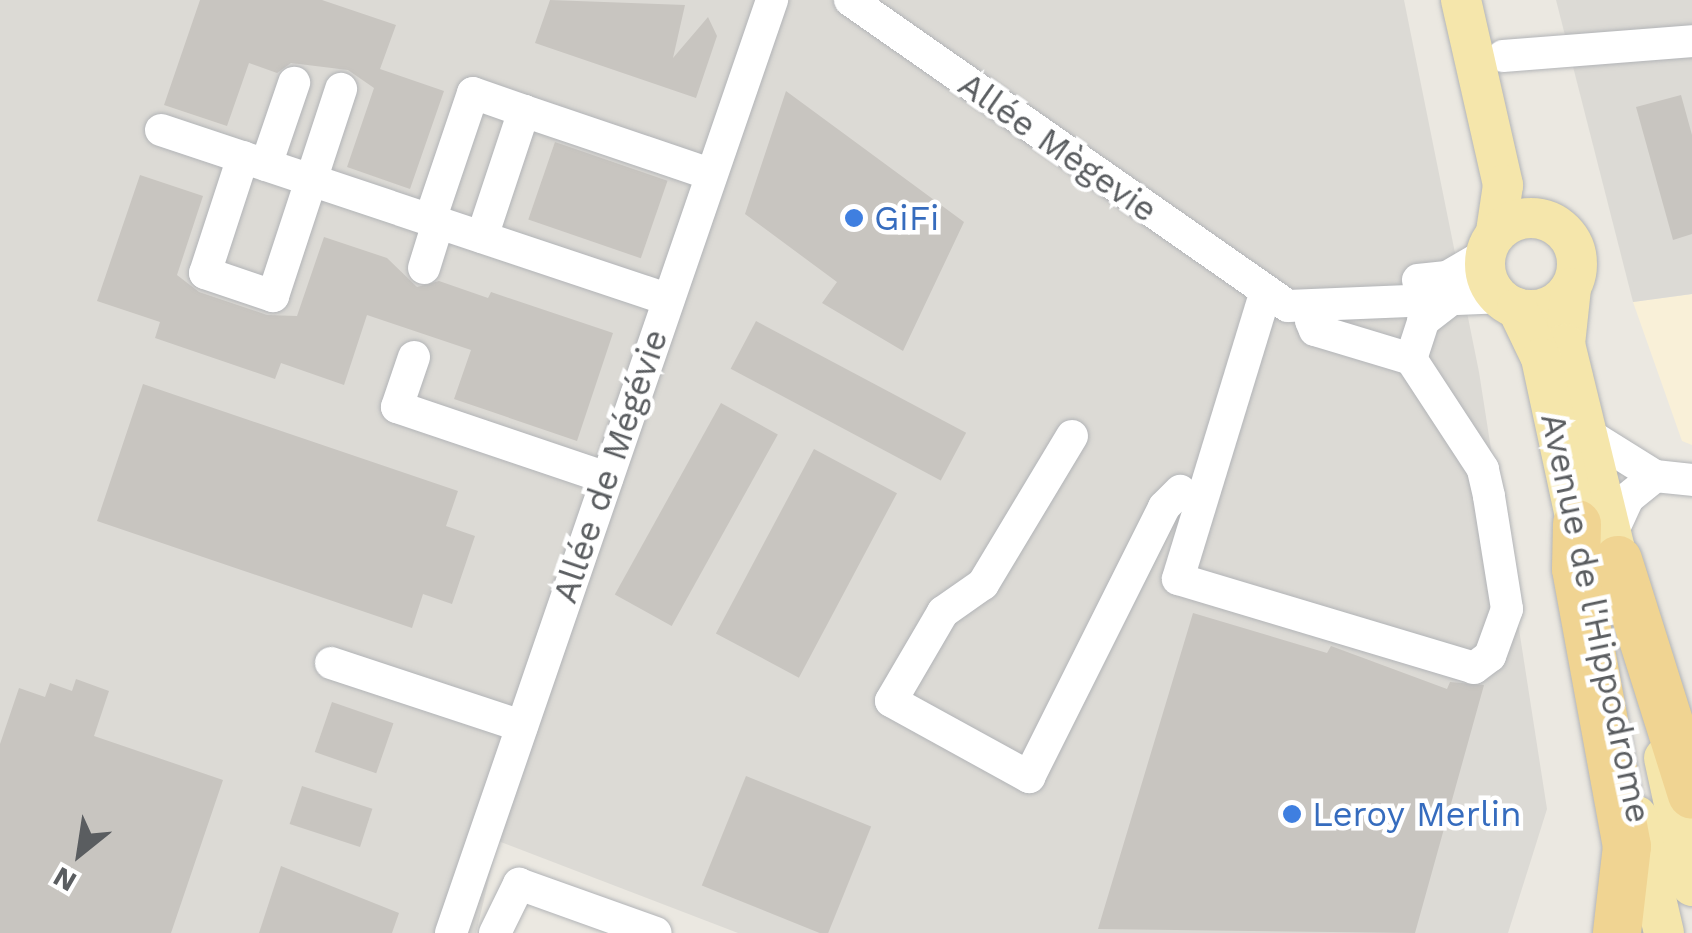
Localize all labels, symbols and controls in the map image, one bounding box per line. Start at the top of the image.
street label: Allée Mègevie [951,63,1165,231]
place label: GiFi [874,197,939,239]
marker: GiFi [843,207,865,229]
street label: Allée de Mégévie [543,324,677,608]
street label: Avenue de l'Hippodrome [1532,409,1660,827]
place label: Leroy Merlin [1312,793,1523,835]
north arrow [30,803,130,903]
marker: Leroy Merlin [1281,803,1303,825]
text: N [48,860,82,899]

